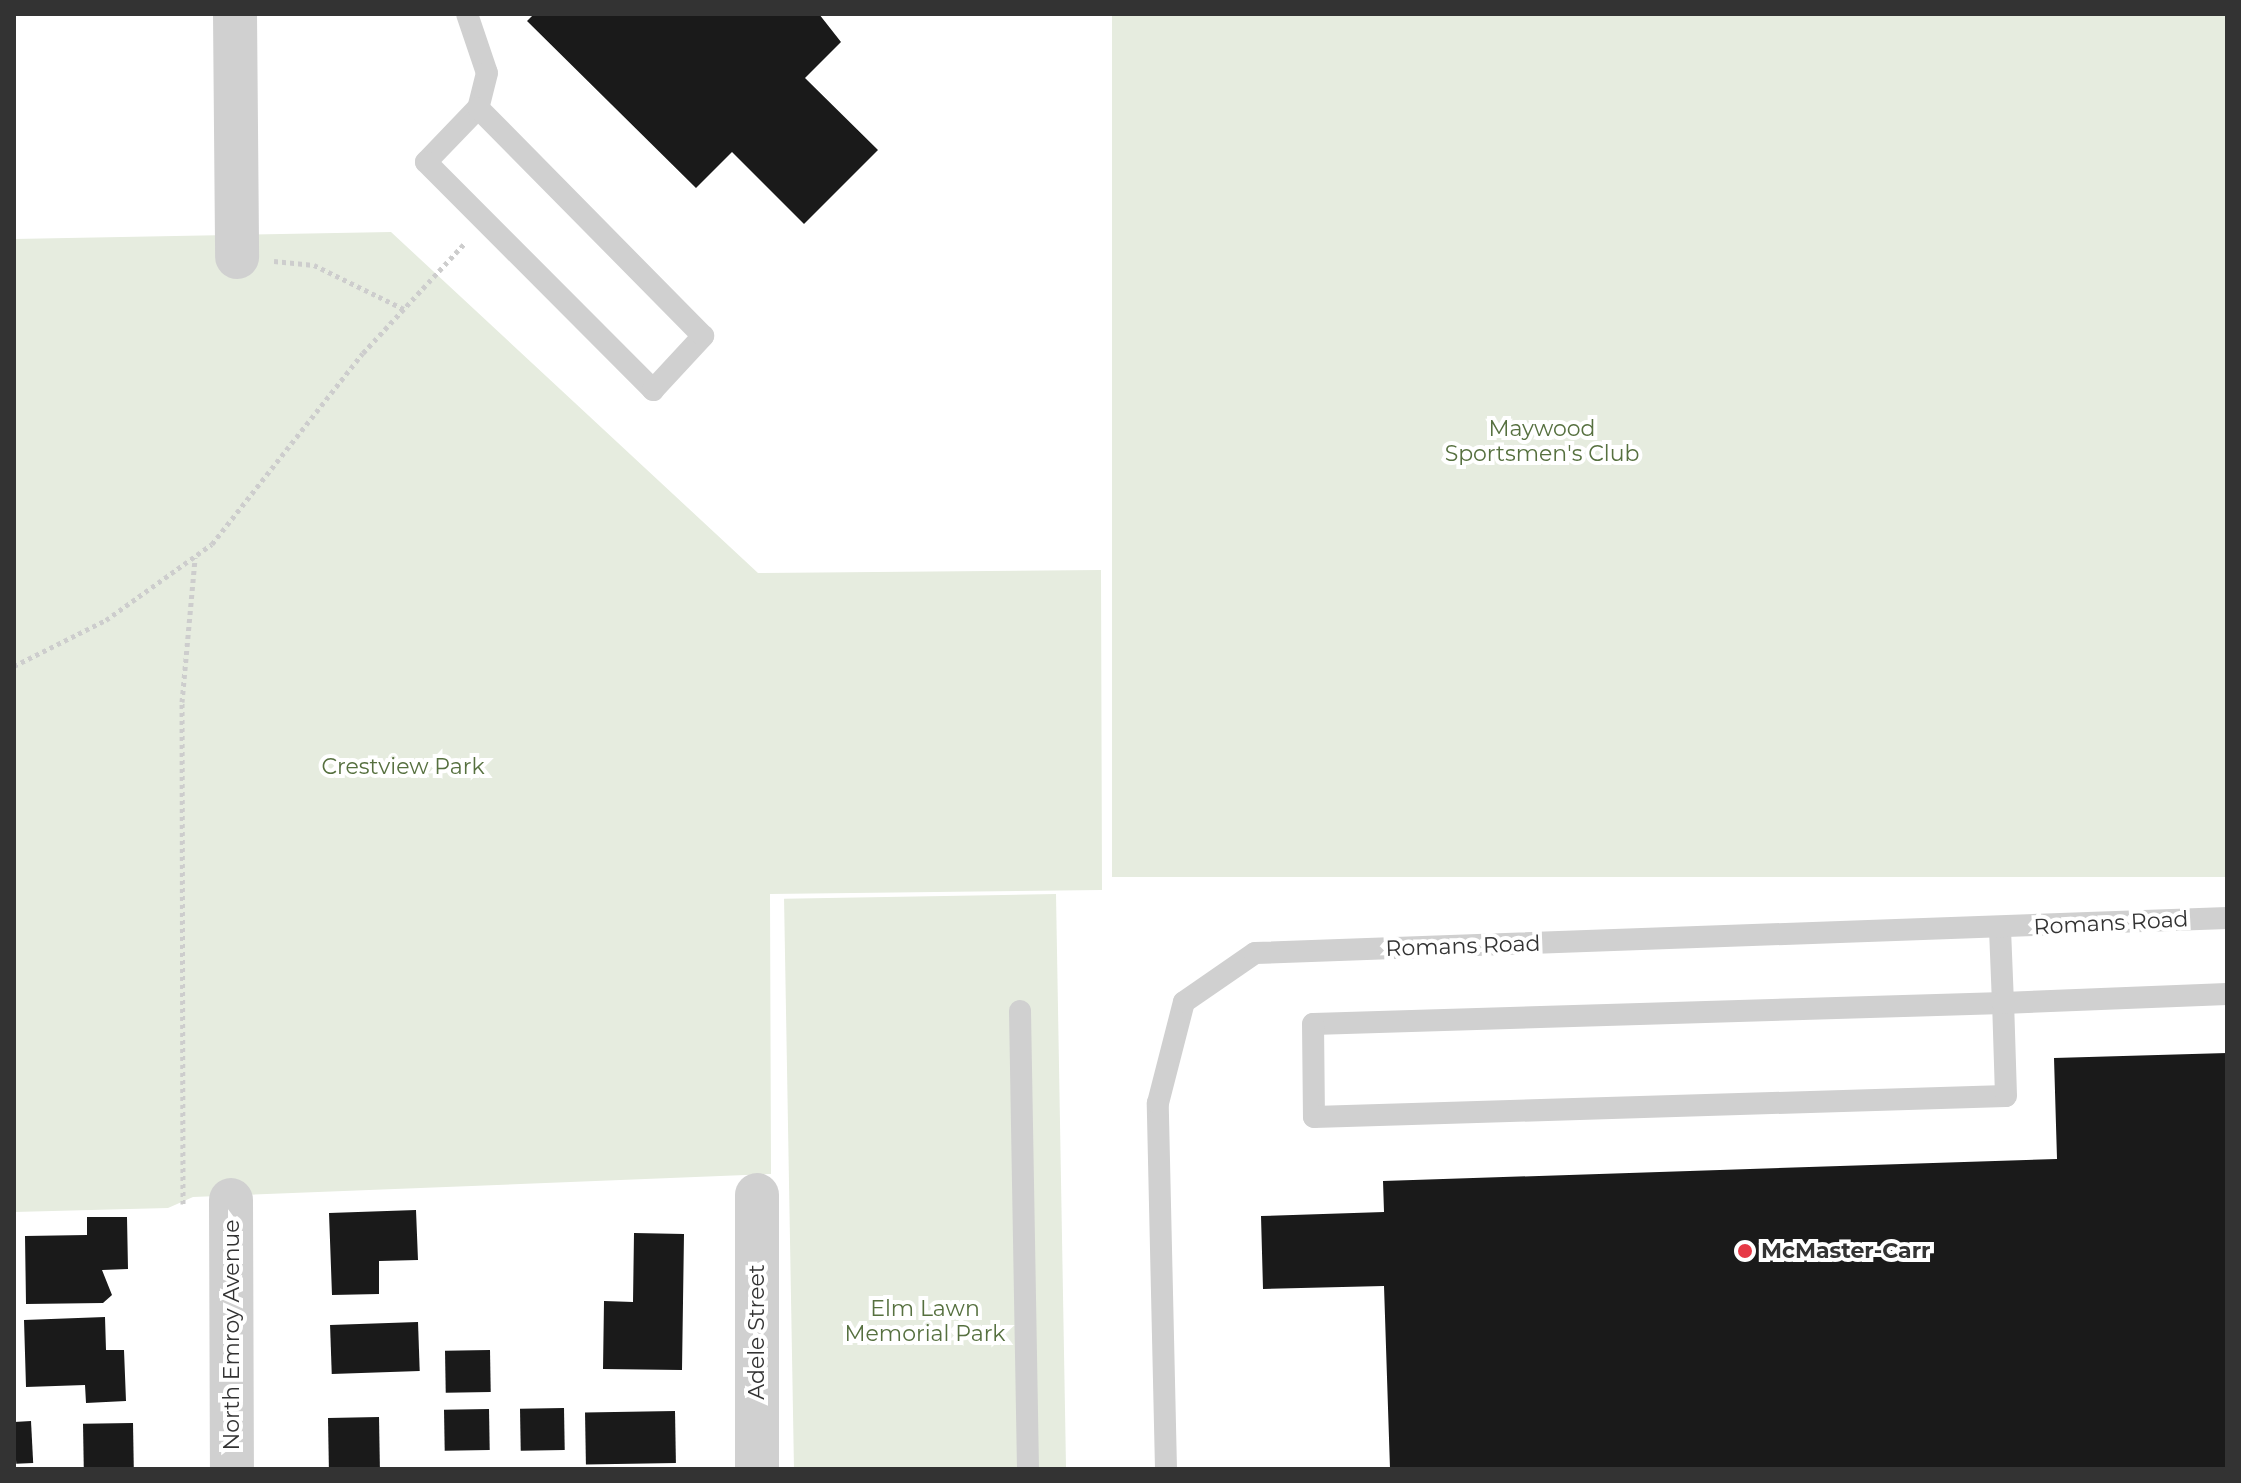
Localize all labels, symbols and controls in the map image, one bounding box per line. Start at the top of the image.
park label: Maywood Sportsmen's Club [1445,415,1639,466]
park label: Crestview Park [321,754,485,780]
street label: Romans Road [2033,906,2189,940]
street label: Romans Road [1385,930,1541,962]
street label: North Emroy Avenue [219,1219,245,1451]
place label: McMaster-Carr [1761,1238,1931,1264]
marker: McMaster-Carr [1736,1242,1754,1260]
street label: Adele Street [744,1264,770,1400]
park label: Elm Lawn Memorial Park [845,1295,1005,1346]

